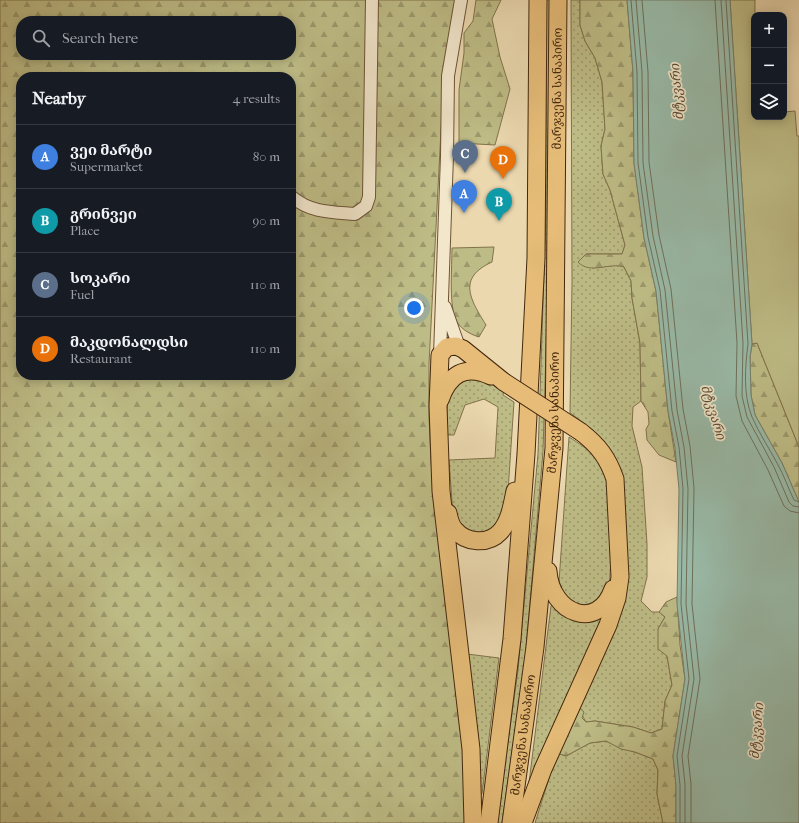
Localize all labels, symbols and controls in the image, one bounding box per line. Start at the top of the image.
map controls [751,12,787,120]
button: + [751,12,787,48]
search box [16,16,296,60]
icon: search [30,27,52,49]
street label: მარჯვენა სანაპირო [550,27,565,149]
text: Search here [62,29,138,47]
button: − [751,48,787,84]
water label: მტკვარი [667,63,687,121]
button: layers [751,84,787,120]
text: Nearby [32,88,86,108]
text: 4 results [233,91,280,106]
pin: C [452,140,478,173]
text: ვეი მარტი [70,141,152,159]
pin: D [490,146,516,179]
text: A [41,149,49,164]
text: 80 m [253,149,280,164]
text: Supermarket [70,159,143,174]
pin: A [451,180,477,213]
pin: B [486,188,512,221]
text: გრინვეი [70,205,137,223]
text: B [41,213,49,228]
text: 90 m [252,213,280,228]
text: Place [70,223,100,238]
text: სოკარი [70,269,130,287]
text: C [41,277,49,292]
text: 110 m [250,277,280,292]
text: Fuel [70,287,94,302]
your location [404,298,424,318]
text: მაკდონალდსი [70,333,188,351]
text: D [40,341,50,356]
text: 110 m [250,341,280,356]
text: Restaurant [70,351,132,366]
street label: მარჯვენა სანაპირო [545,351,562,474]
water label: მტკვარი [697,383,729,442]
street label: მარჯვენა სანაპირო [508,673,538,796]
water label: მტკვარი [747,702,767,760]

